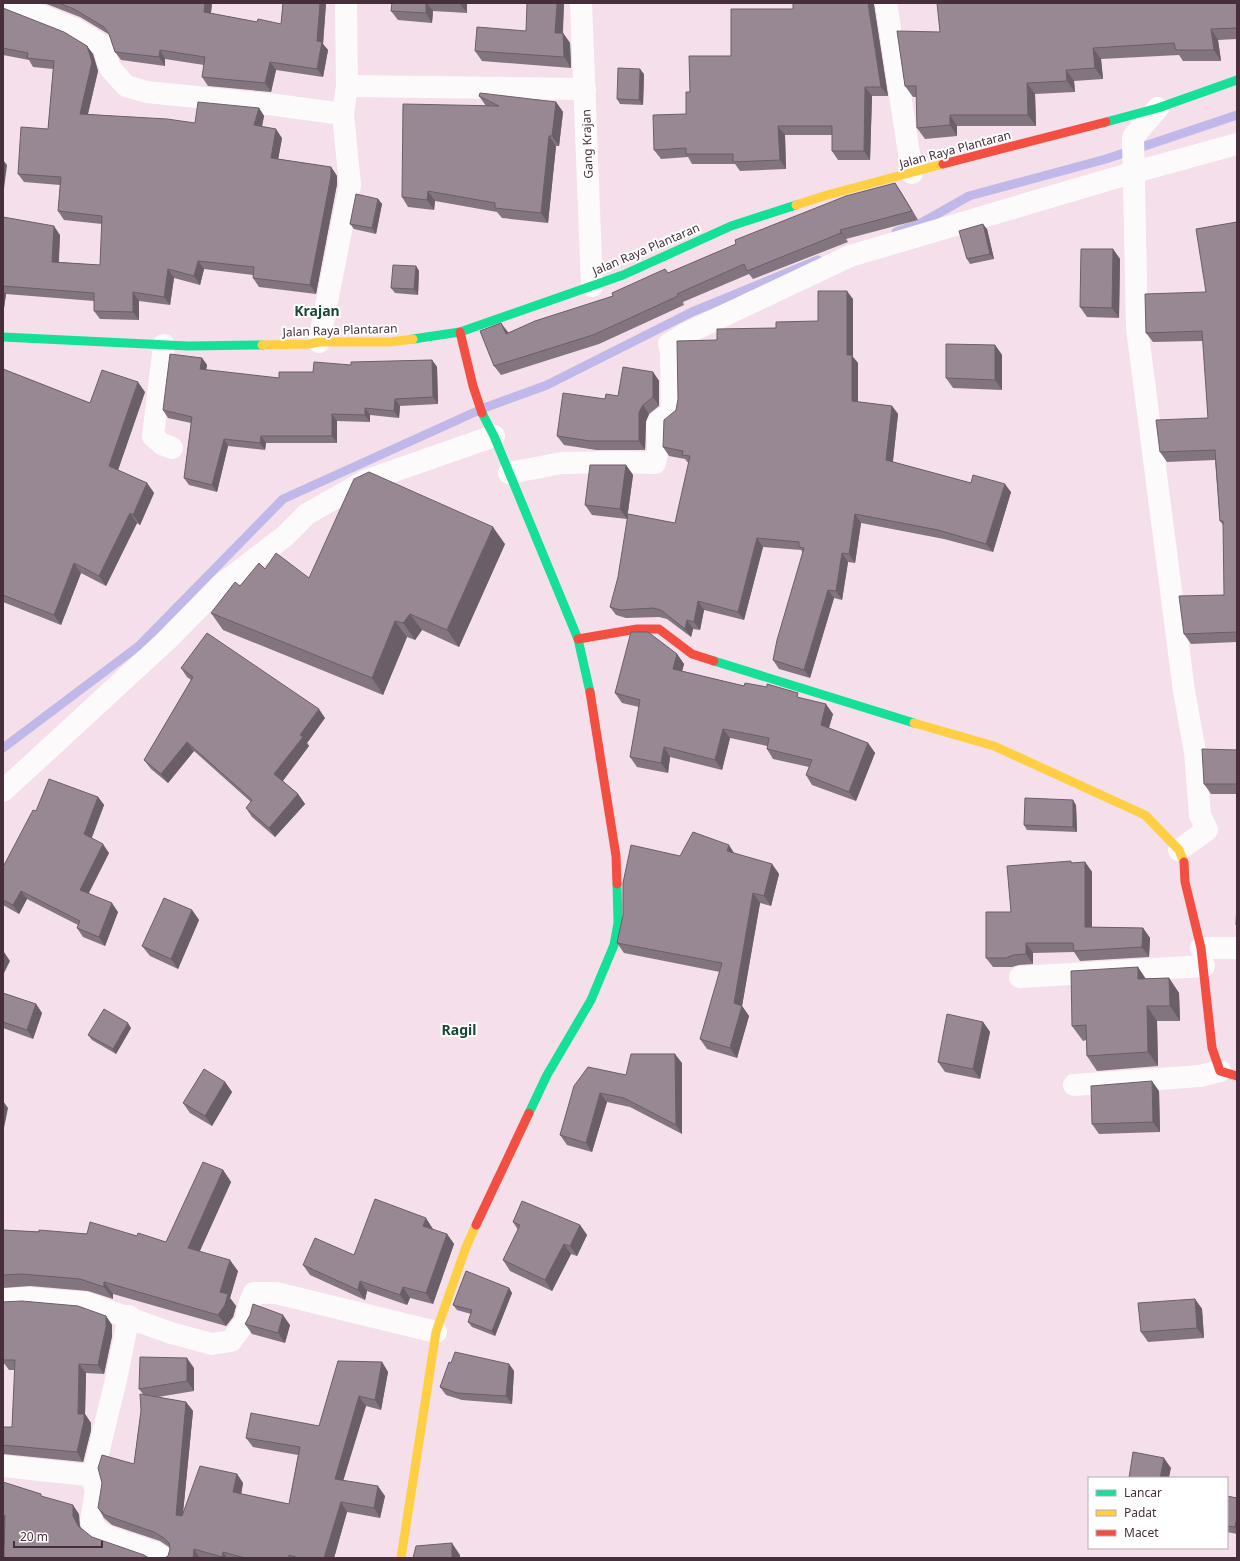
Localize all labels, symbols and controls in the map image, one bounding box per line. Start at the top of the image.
street label: Gang Krajan [577,109,597,179]
street label: Jalan Raya Plantaran [896,126,1013,172]
street label: Jalan Raya Plantaran [589,219,702,280]
district label: Krajan [294,301,340,320]
street label: Jalan Raya Plantaran [281,319,398,341]
district label: Ragil [442,1020,476,1039]
legend [1088,1477,1228,1549]
text: Lancar [1124,1484,1162,1501]
text: Padat [1124,1504,1157,1521]
scale bar [14,1523,102,1549]
text: Macet [1124,1524,1159,1541]
text: 20 m [20,1528,48,1545]

